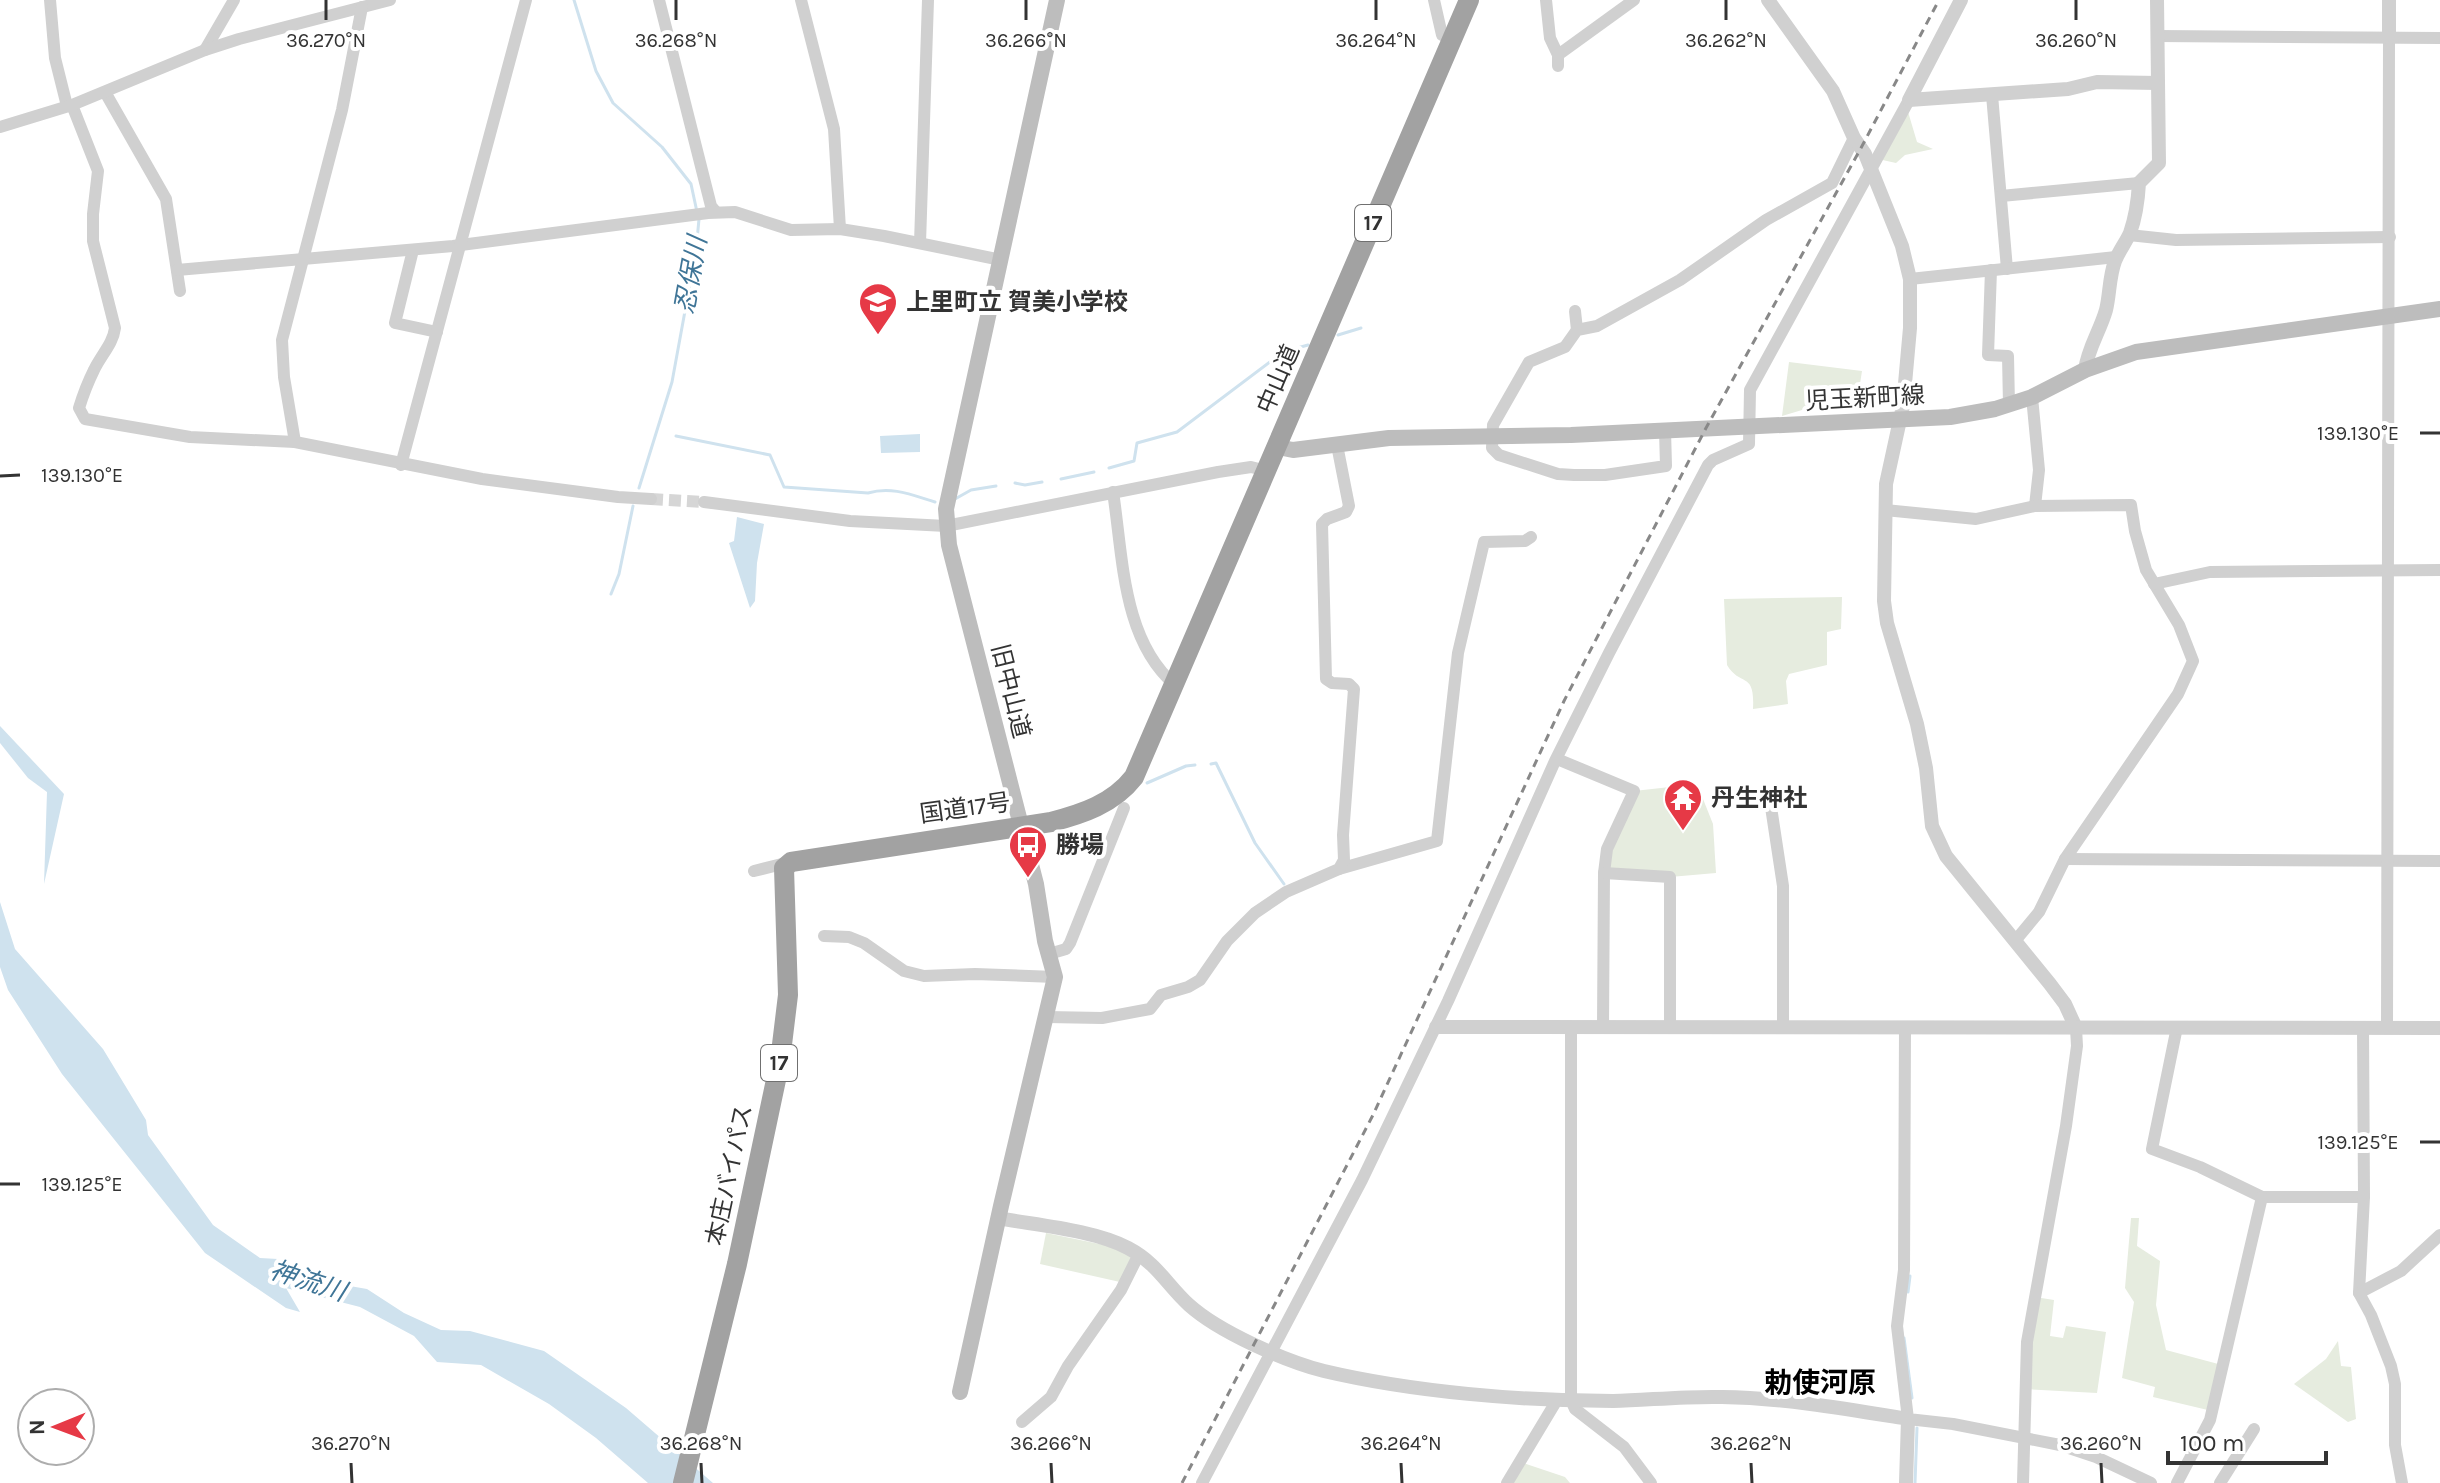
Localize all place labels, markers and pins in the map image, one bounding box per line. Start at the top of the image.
school or university icon: 上里町立 賀美小学校 [857,281,899,336]
place label: 上里町立 賀美小学校 [906,288,1128,316]
temple icon: 丹生神社 [1662,777,1704,832]
place label: 丹生神社 [1711,784,1807,812]
bus stop icon: 勝場 [1007,824,1049,879]
place label: 勝場 [1056,831,1104,859]

